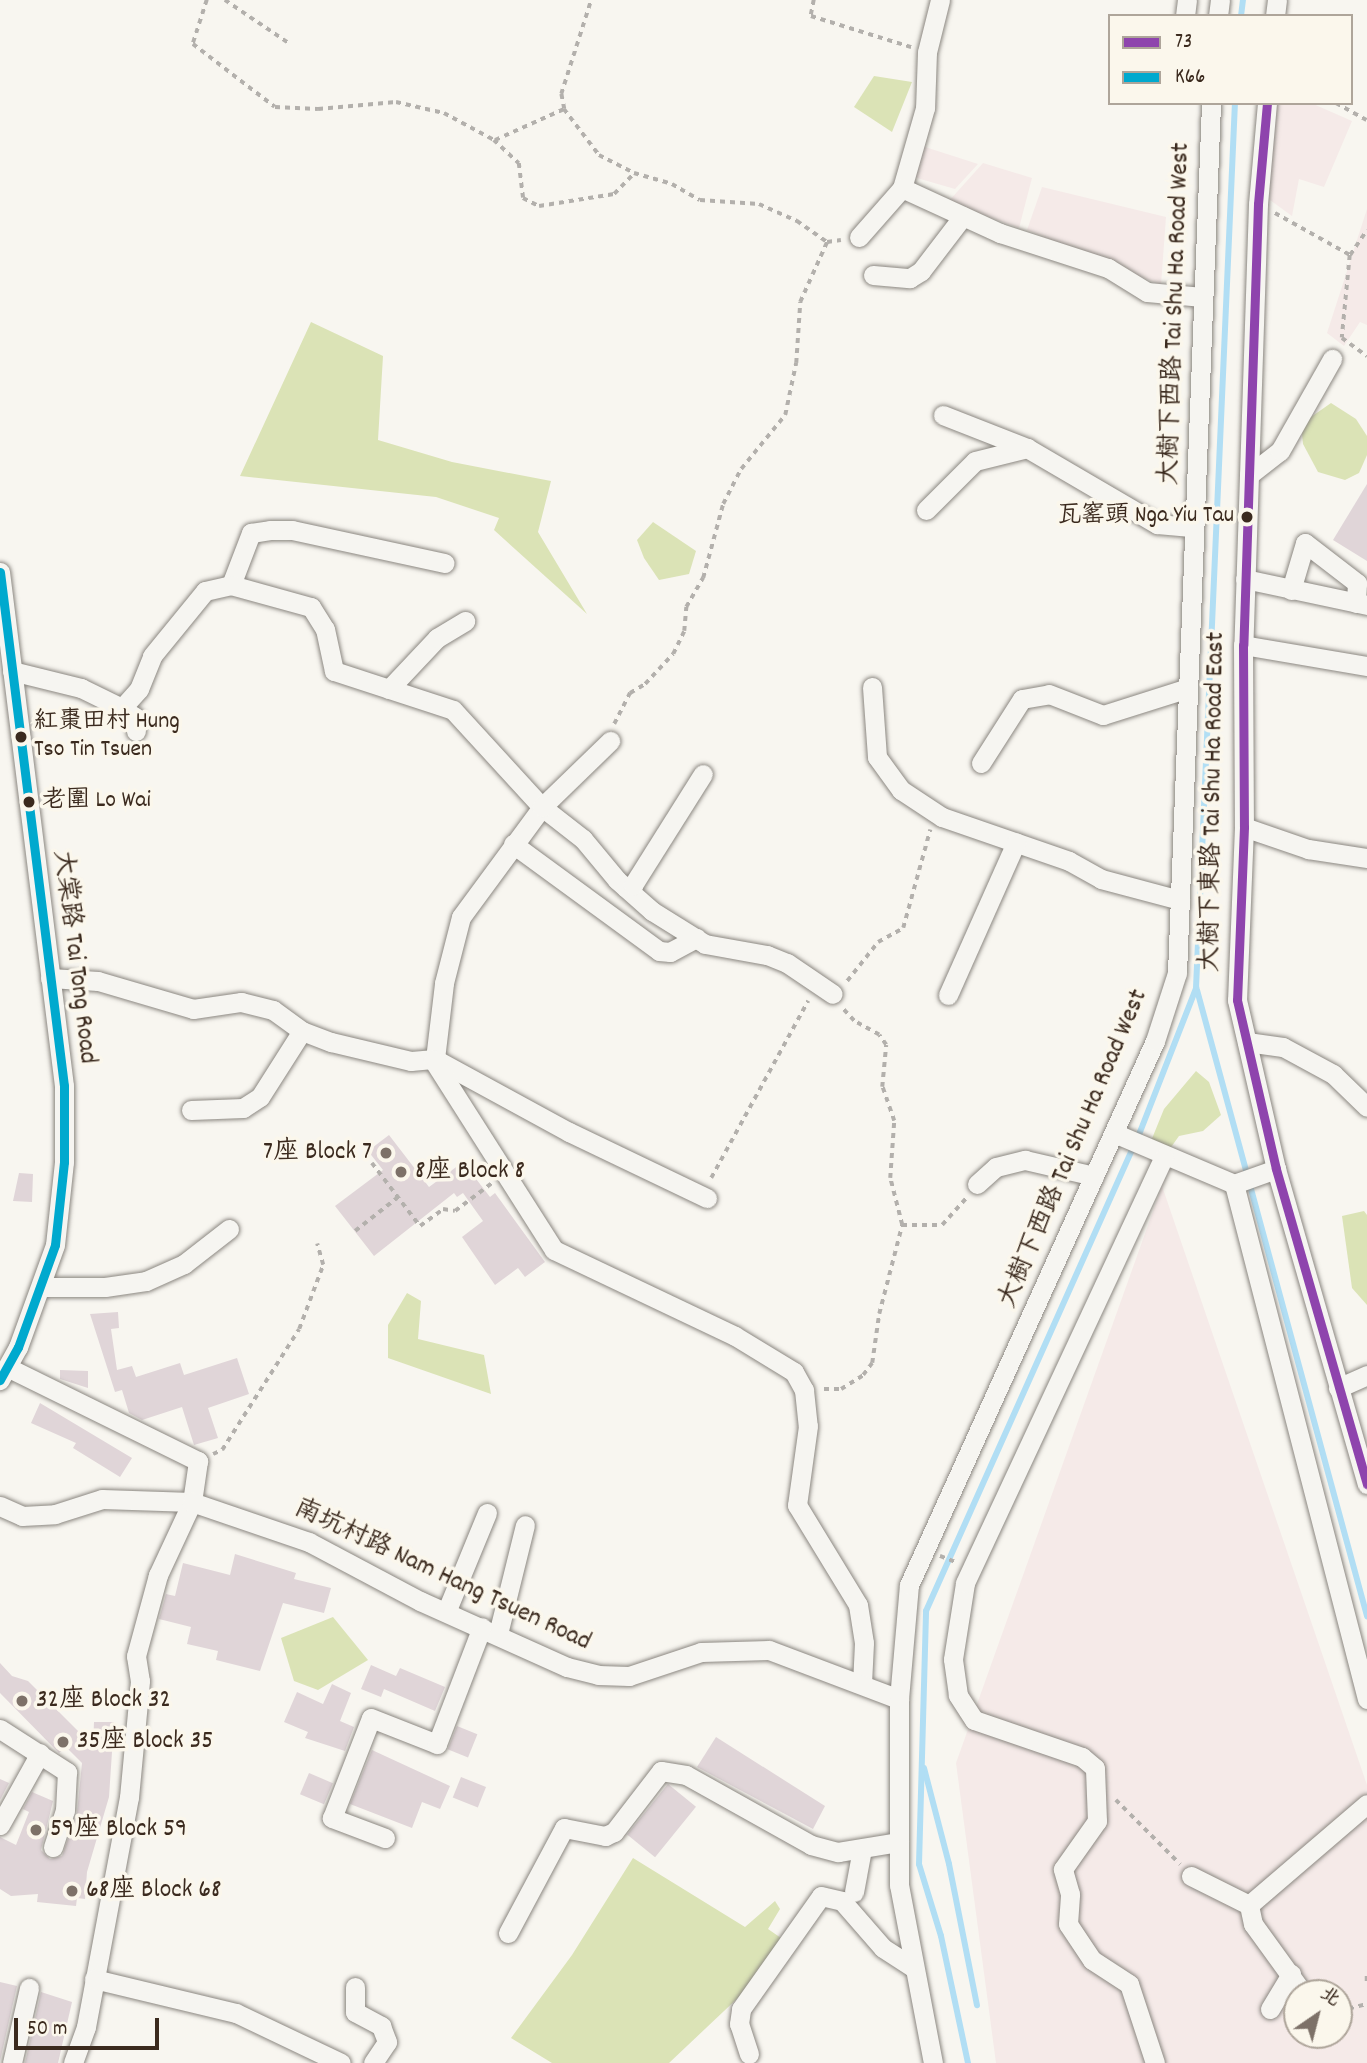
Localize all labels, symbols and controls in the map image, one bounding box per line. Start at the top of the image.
legend [1108,14,1353,105]
text: 73 [1175,28,1192,58]
text: K66 [1175,63,1205,93]
street label: 大樹下西路 Tai Shu Ha Road West [1154,142,1198,486]
place label: 瓦窰頭 Nga Yiu Tau [1057,503,1234,531]
marker: 瓦窰頭 Nga Yiu Tau [1240,510,1254,524]
street label: 大樹下東路 Tai Shu Ha Road East [1195,632,1233,972]
place label: 紅棗田村 Hung Tso Tin Tsuen [34,709,180,765]
marker: 紅棗田村 Hung Tso Tin Tsuen [14,730,28,744]
place label: 老圍 Lo Wai [42,788,151,816]
marker: 老圍 Lo Wai [22,795,36,809]
street label: 大棠路 Tai Tong Road [45,848,103,1066]
street label: 大樹下西路 Tai Shu Ha Road West [993,985,1155,1313]
place label: 7座 Block 7 [263,1137,372,1169]
marker: 7座 Block 7 [378,1145,394,1161]
place label: 8座 Block 8 [415,1156,525,1188]
marker: 8座 Block 8 [393,1164,409,1180]
street label: 南坑村路 Nam Hang Tsuen Road [288,1493,596,1659]
place label: 32座 Block 32 [36,1685,171,1717]
marker: 32座 Block 32 [14,1693,30,1709]
place label: 35座 Block 35 [77,1726,213,1758]
marker: 35座 Block 35 [55,1734,71,1750]
place label: 59座 Block 59 [50,1814,187,1846]
marker: 59座 Block 59 [28,1822,44,1838]
place label: 68座 Block 68 [86,1875,221,1907]
marker: 68座 Block 68 [64,1883,80,1899]
north arrow [1283,1979,1353,2049]
text: 北 [1314,1982,1345,2015]
scale bar [18,2004,163,2048]
text: 50 m [27,2015,67,2045]

